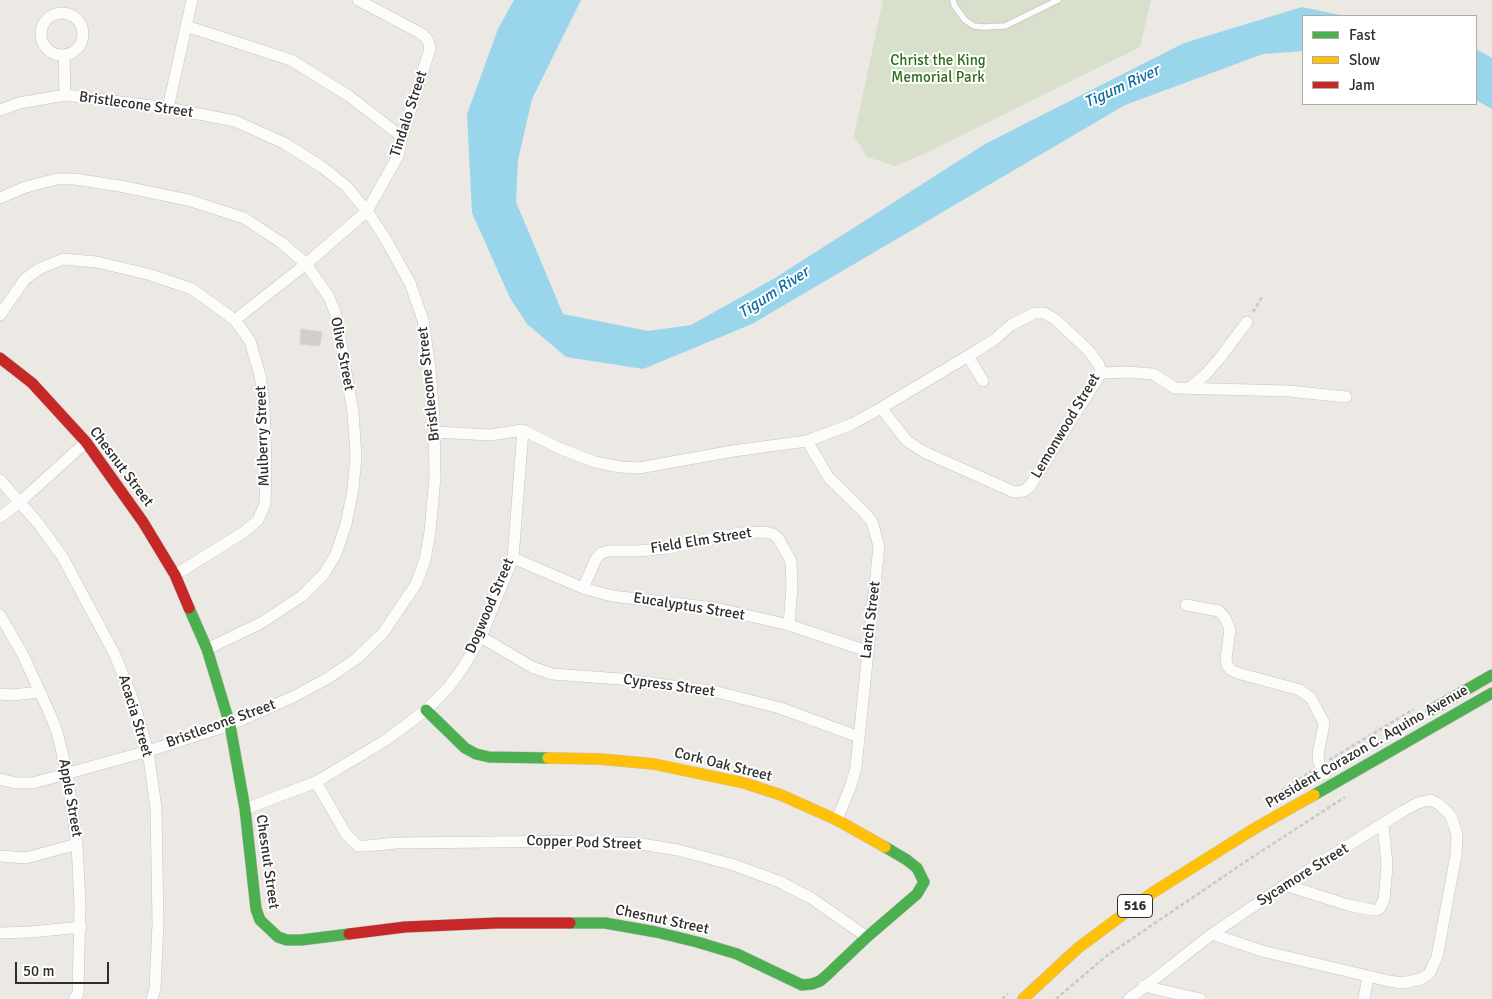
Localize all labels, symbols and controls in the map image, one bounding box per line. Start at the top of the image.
legend [1302,15,1477,105]
text: Fast [1349,26,1376,44]
text: Slow [1349,51,1380,69]
park label: Christ the King Memorial Park [890,52,986,87]
water label: Tigum River [1081,61,1163,113]
street label: Tindalo Street [387,69,431,159]
text: Jam [1349,76,1375,94]
street label: Bristlecone Street [78,88,194,122]
water label: Tigum River [735,263,813,323]
street label: Olive Street [326,316,358,392]
street label: Bristlecone Street [414,326,444,442]
street label: Lemonwood Street [1028,370,1104,482]
street label: Mulberry Street [252,385,274,487]
street label: Chesnut Street [85,424,157,510]
street label: Field Elm Street [649,524,753,558]
street label: Dogwood Street [462,556,518,656]
street label: Larch Street [857,580,885,660]
street label: Eucalyptus Street [632,589,746,625]
street label: Cypress Street [622,671,716,701]
street label: Acacia Street [114,673,156,759]
street label: President Corazon C. Aquino Avenue [1262,681,1472,813]
street label: Bristlecone Street [164,696,278,752]
street label: Cork Oak Street [672,744,774,786]
street label: Apple Street [54,757,86,839]
street label: Chesnut Street [251,814,283,910]
street label: Copper Pod Street [526,832,642,854]
street label: Sycamore Street [1254,840,1352,910]
road number: 516 [1118,894,1152,918]
street label: Chesnut Street [614,901,710,939]
scale bar [18,952,111,984]
text: 50 m [23,962,54,980]

